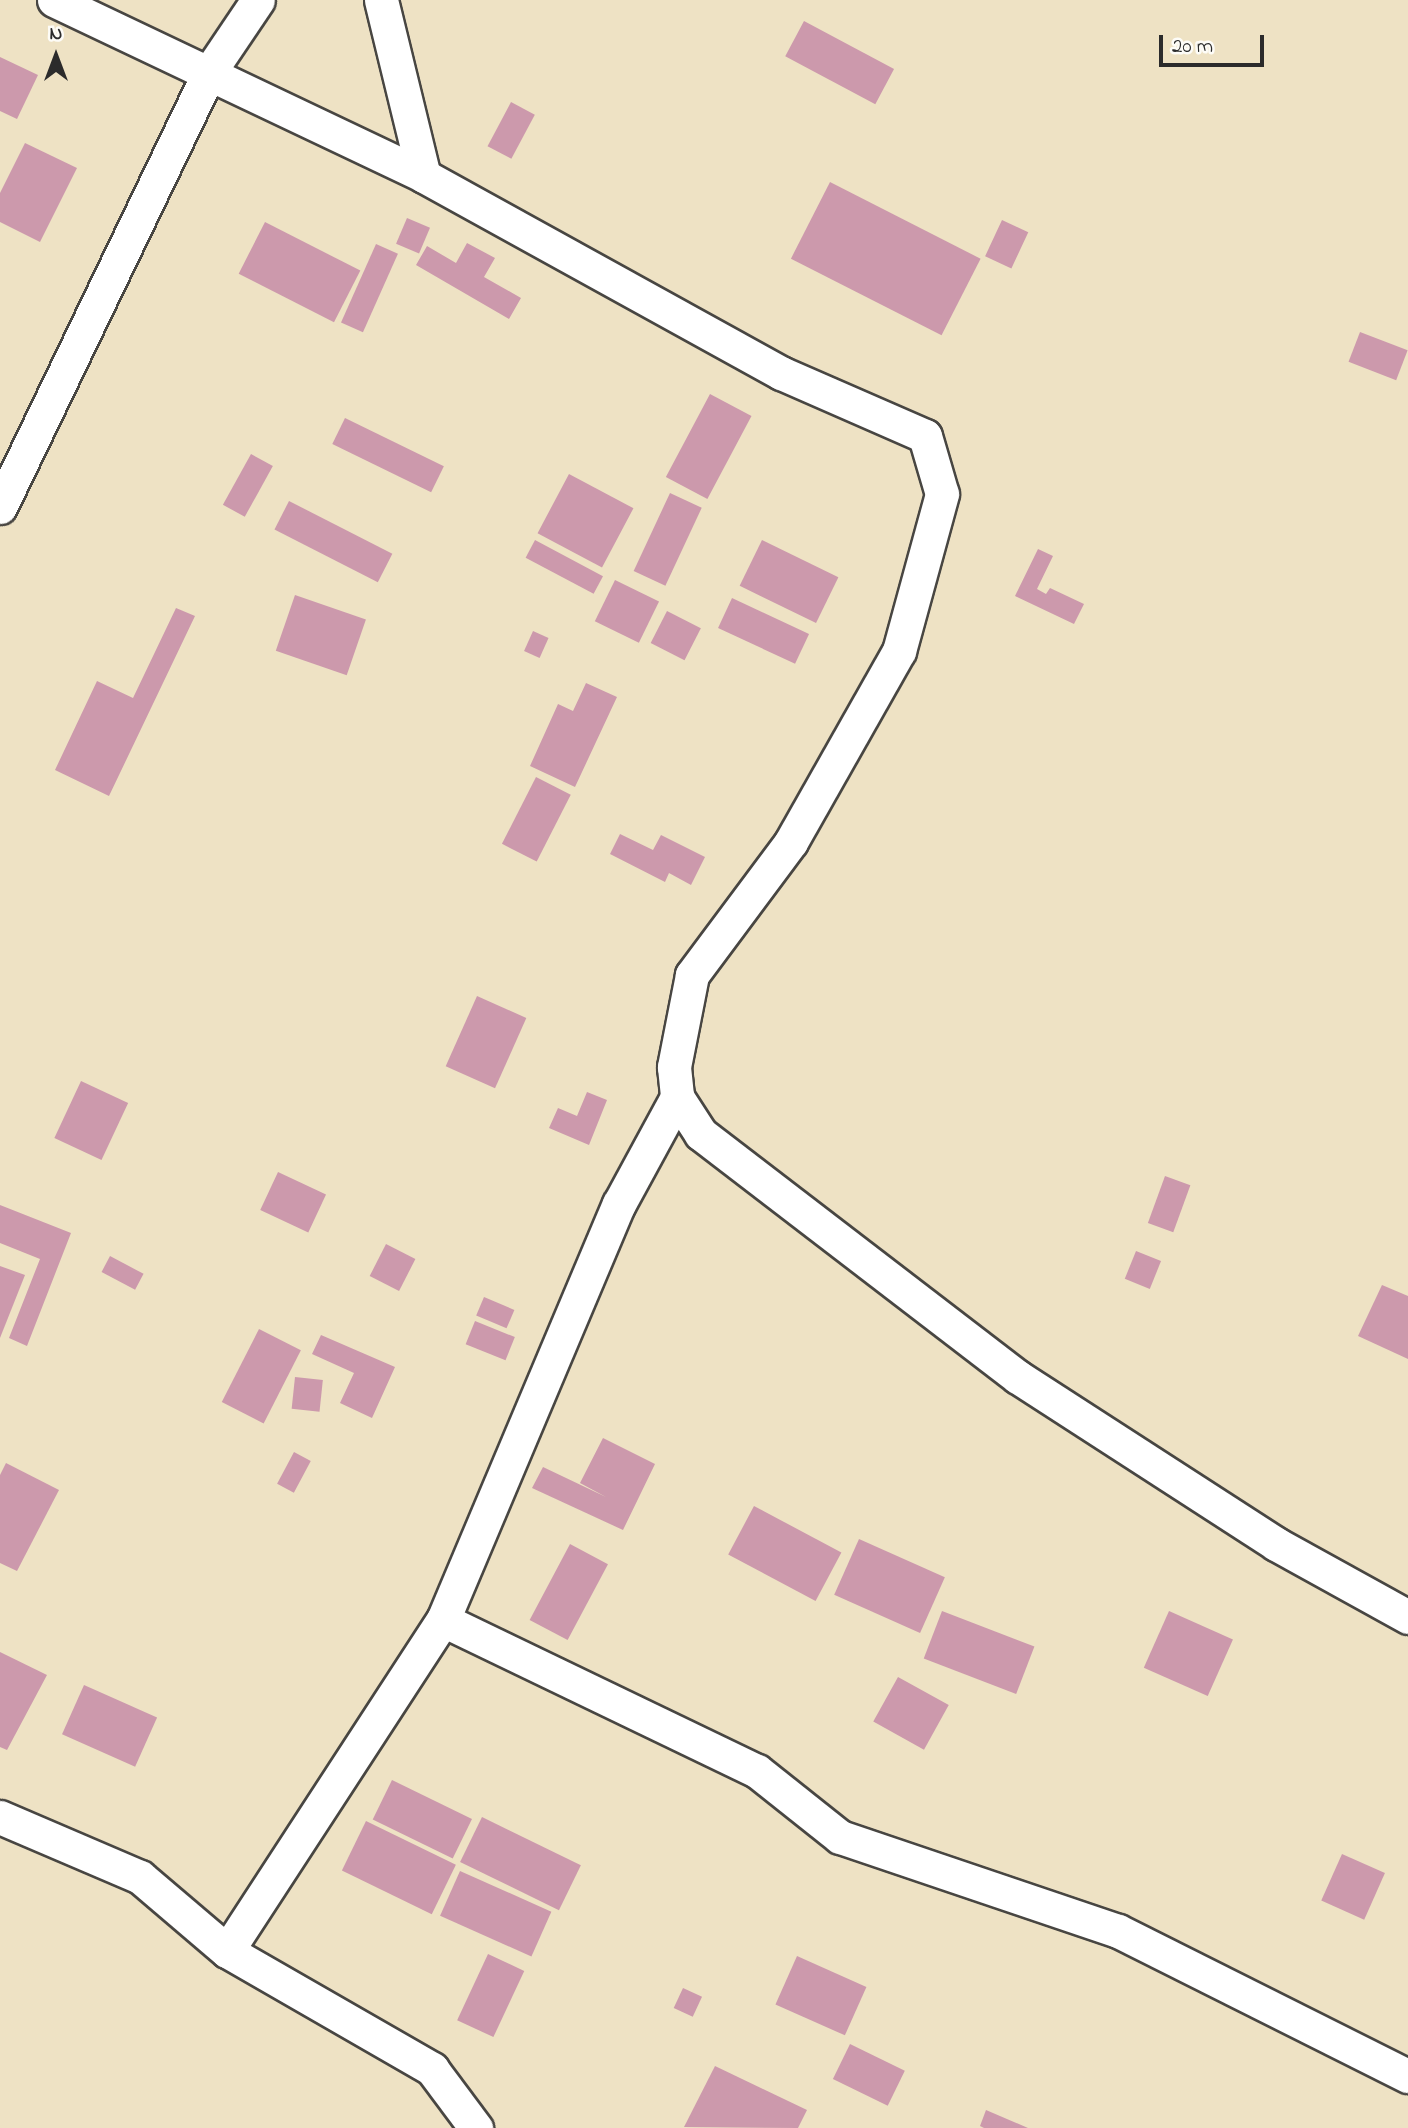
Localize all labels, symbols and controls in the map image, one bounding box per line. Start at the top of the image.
north arrow [21,21,91,91]
text: N [50,21,62,48]
scale bar [1163,21,1268,65]
text: 20 m [1172,32,1213,62]

